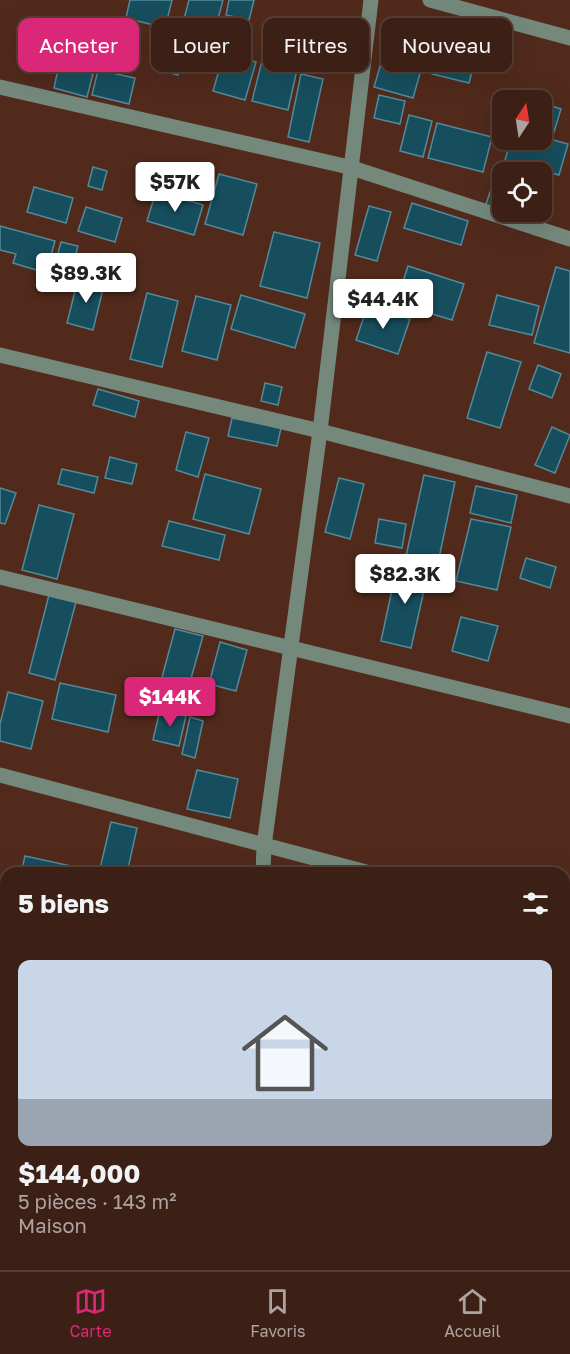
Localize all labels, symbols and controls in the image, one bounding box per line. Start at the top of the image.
chip: Acheter [18,18,139,72]
chip: Louer [151,18,251,72]
chip: Filtres [263,18,369,72]
chip: Nouveau [381,18,512,72]
north arrow [492,90,552,150]
map controls [492,90,552,222]
pin: $57K [139,162,211,213]
button: locate [492,162,552,222]
text: $57K [150,169,201,193]
pin: $89.3K [37,253,135,304]
text: $89.3K [50,260,122,284]
pin: $44.4K [334,279,432,330]
text: $44.4K [347,286,419,310]
pin: $82.3K [356,554,454,605]
text: $82.3K [369,561,441,585]
pin: $144K [128,677,212,728]
text: $144K [138,684,202,708]
icon: filters [519,887,552,920]
text: 5 biens [18,888,109,919]
icon: home [231,999,339,1107]
text: $144,000 [18,1158,140,1189]
text: 5 pièces · 143 m² [18,1189,176,1213]
text: Maison [18,1213,87,1237]
tab: Carte [69,1285,112,1341]
tab: Favoris [250,1285,305,1341]
tab: Accueil [444,1285,501,1341]

